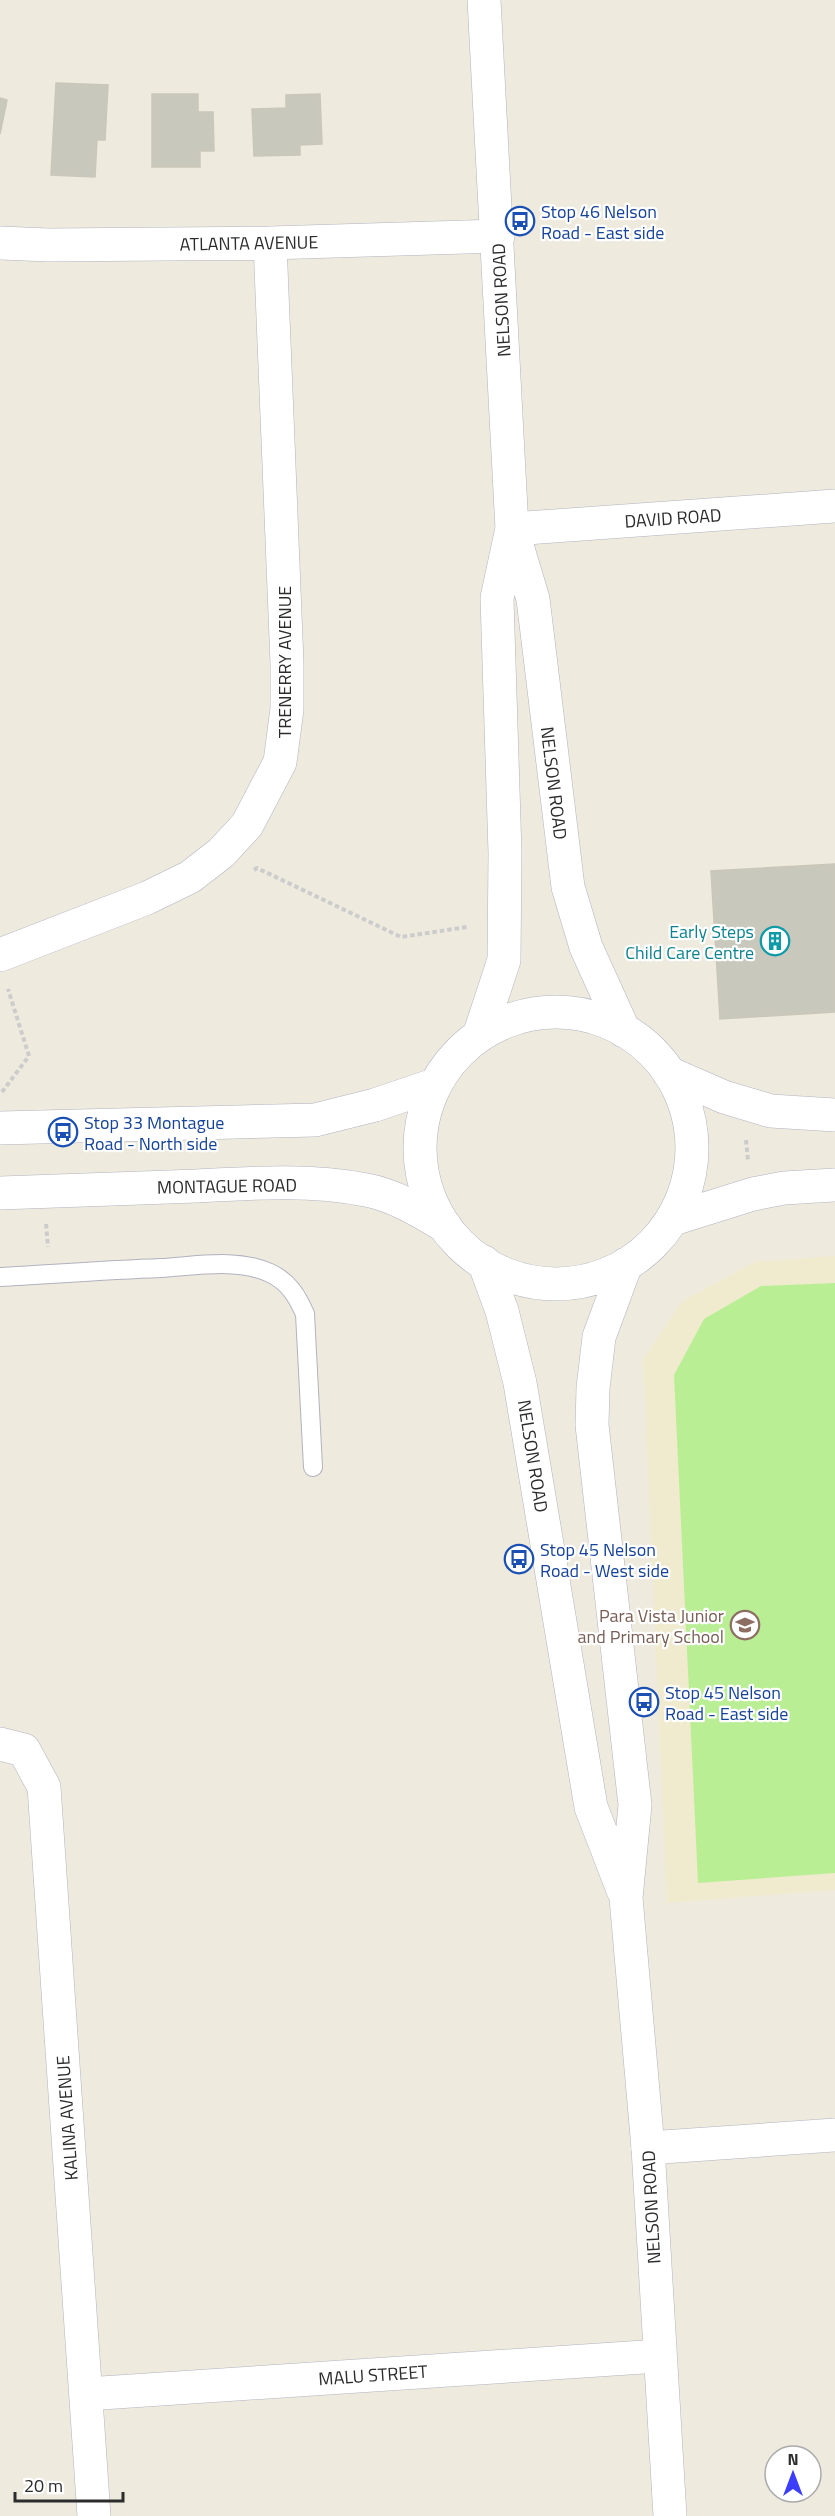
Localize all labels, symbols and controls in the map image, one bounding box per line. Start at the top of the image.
place label: Stop 46 Nelson Road - East side [541,198,664,246]
bus stop icon: Stop 46 Nelson Road - East side [504,205,536,237]
street label: ATLANTA AVENUE [180,228,319,258]
street label: NELSON ROAD [485,243,517,357]
street label: DAVID ROAD [624,501,722,535]
street label: TRENERRY AVENUE [271,586,298,738]
street label: NELSON ROAD [534,725,574,841]
place label: Early Steps Child Care Centre [625,918,754,966]
building icon: Early Steps Child Care Centre [759,925,791,957]
place label: Stop 33 Montague Road - North side [84,1109,224,1157]
bus stop icon: Stop 33 Montague Road - North side [47,1116,79,1148]
street label: MONTAGUE ROAD [157,1171,297,1201]
street label: NELSON ROAD [511,1398,555,1514]
place label: Stop 45 Nelson Road - West side [540,1536,669,1584]
bus stop icon: Stop 45 Nelson Road - West side [503,1543,535,1575]
place label: Para Vista Junior and Primary School [578,1602,724,1650]
school or university icon: Para Vista Junior and Primary School [729,1609,761,1641]
place label: Stop 45 Nelson Road - East side [665,1679,788,1727]
bus stop icon: Stop 45 Nelson Road - East side [628,1686,660,1718]
street label: KALINA AVENUE [49,2055,85,2181]
street label: NELSON ROAD [635,2150,667,2264]
street label: MALU STREET [317,2358,429,2392]
north arrow [763,2444,823,2504]
text: N [787,2447,799,2471]
scale bar [15,2465,123,2503]
text: 20 m [24,2472,63,2499]

